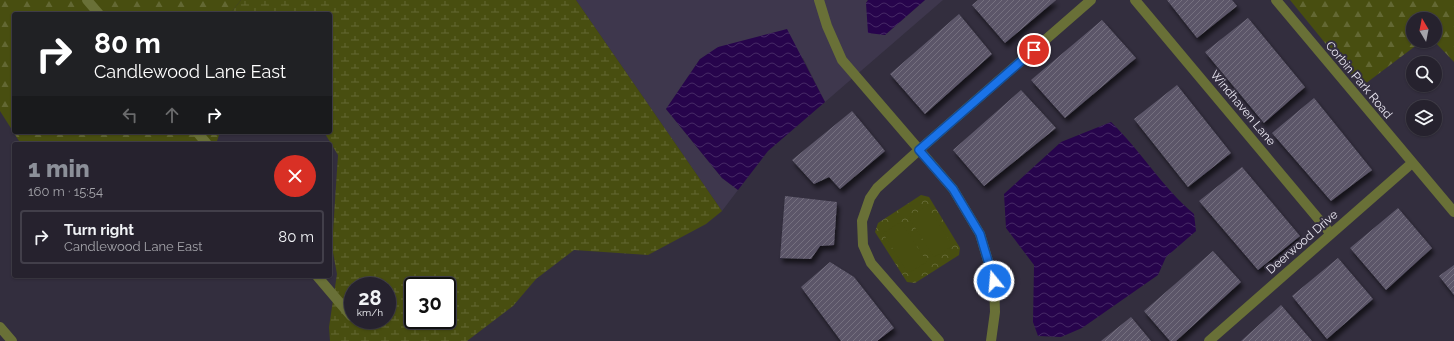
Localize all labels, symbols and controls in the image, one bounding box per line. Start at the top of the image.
north arrow [1406,12,1442,48]
map controls [1406,12,1442,136]
text: 80 m [94,27,161,60]
icon: right [28,28,80,80]
pin [1017,33,1051,67]
icon: arrive [1023,39,1045,61]
street label: Corbin Park Road [1323,39,1395,121]
button: search [1406,56,1442,92]
text: Candlewood Lane East [94,61,286,82]
street label: Windhaven Lane [1207,68,1279,148]
button: layers [1406,100,1442,136]
icon: left [119,104,141,126]
icon: ahead [161,104,183,126]
icon: right [203,104,225,126]
text: 1 min [28,154,90,183]
button: close [274,155,316,197]
text: 160 m · 15:54 [28,184,103,199]
street label: Deerwood Drive [1263,207,1341,277]
text: Turn right [64,221,134,239]
icon: right [30,226,52,248]
text: 80 m [278,228,314,246]
text: Candlewood Lane East [64,239,203,254]
position arrow [973,260,1015,302]
speed limit sign: 30 [404,277,456,329]
text: 28 [358,286,382,310]
text: km/h [357,307,383,318]

